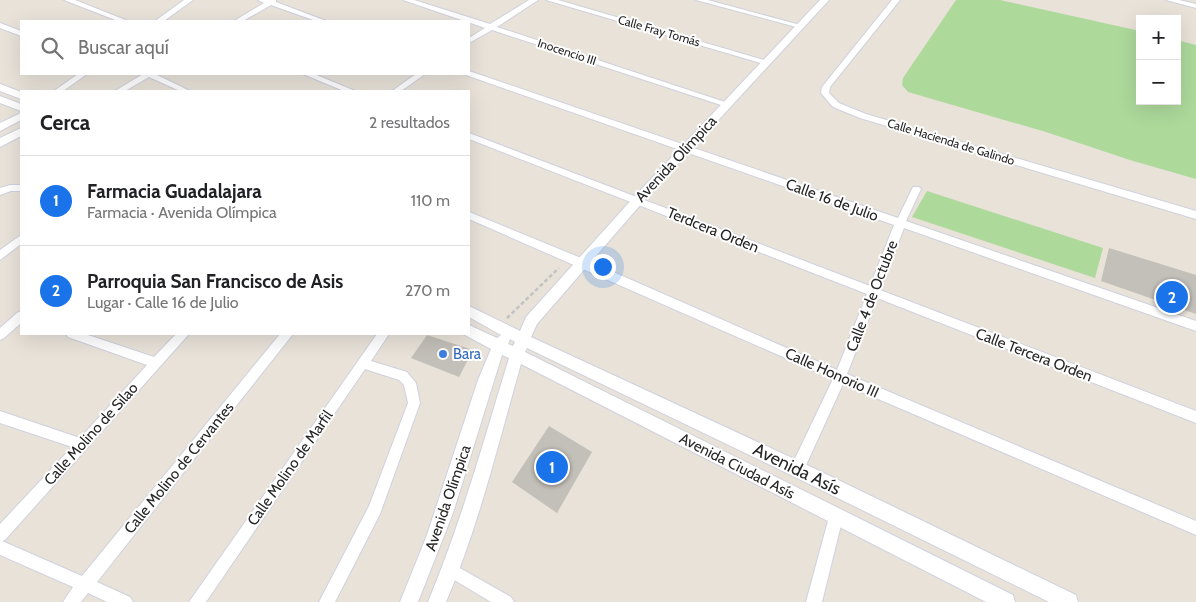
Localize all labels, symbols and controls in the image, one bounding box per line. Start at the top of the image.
street label: Calle Fray Tomás [616,12,702,49]
map controls [1136,15,1181,105]
button: + [1136,15,1181,60]
search box [20,20,470,75]
icon: search [38,34,66,62]
street label: Inocencio III [536,35,598,68]
text: Buscar aquí [78,36,169,59]
button: − [1136,60,1181,105]
text: Cerca [40,110,90,135]
street label: Avenida Olímpica [632,112,721,206]
text: 2 resultados [369,113,450,132]
street label: Calle Hacienda de Galindo [886,115,1017,168]
street label: Calle 16 de Julio [783,175,881,225]
text: Farmacia Guadalajara [87,180,262,203]
text: 1 [53,191,59,210]
text: 110 m [411,191,450,210]
text: Farmacia · Avenida Olímpica [87,203,277,222]
street label: Terdcera Orden [665,203,761,257]
street label: Calle 4 de Octubre [843,238,902,354]
your location [590,254,616,280]
text: Parroquia San Francisco de Asis [87,270,343,293]
pin: 2 [1156,278,1188,316]
text: 2 [52,281,60,300]
text: 270 m [405,281,450,300]
text: Lugar · Calle 16 de Julio [87,293,239,312]
street label: Calle Tercera Orden [973,324,1095,386]
street label: Calle Honorio III [782,344,882,402]
place label: Bara [453,345,482,363]
marker: Bara [437,348,449,360]
street label: Calle Molino de Silao [40,379,142,489]
street label: Calle Molino de Cervantes [120,399,238,537]
street label: Calle Molino de Marfil [243,407,337,529]
street label: Avenida Ciudad Asís [676,429,798,503]
street label: Avenida Asís [750,438,844,500]
street label: Avenida Olímpica [421,442,475,553]
pin: 1 [536,448,568,486]

